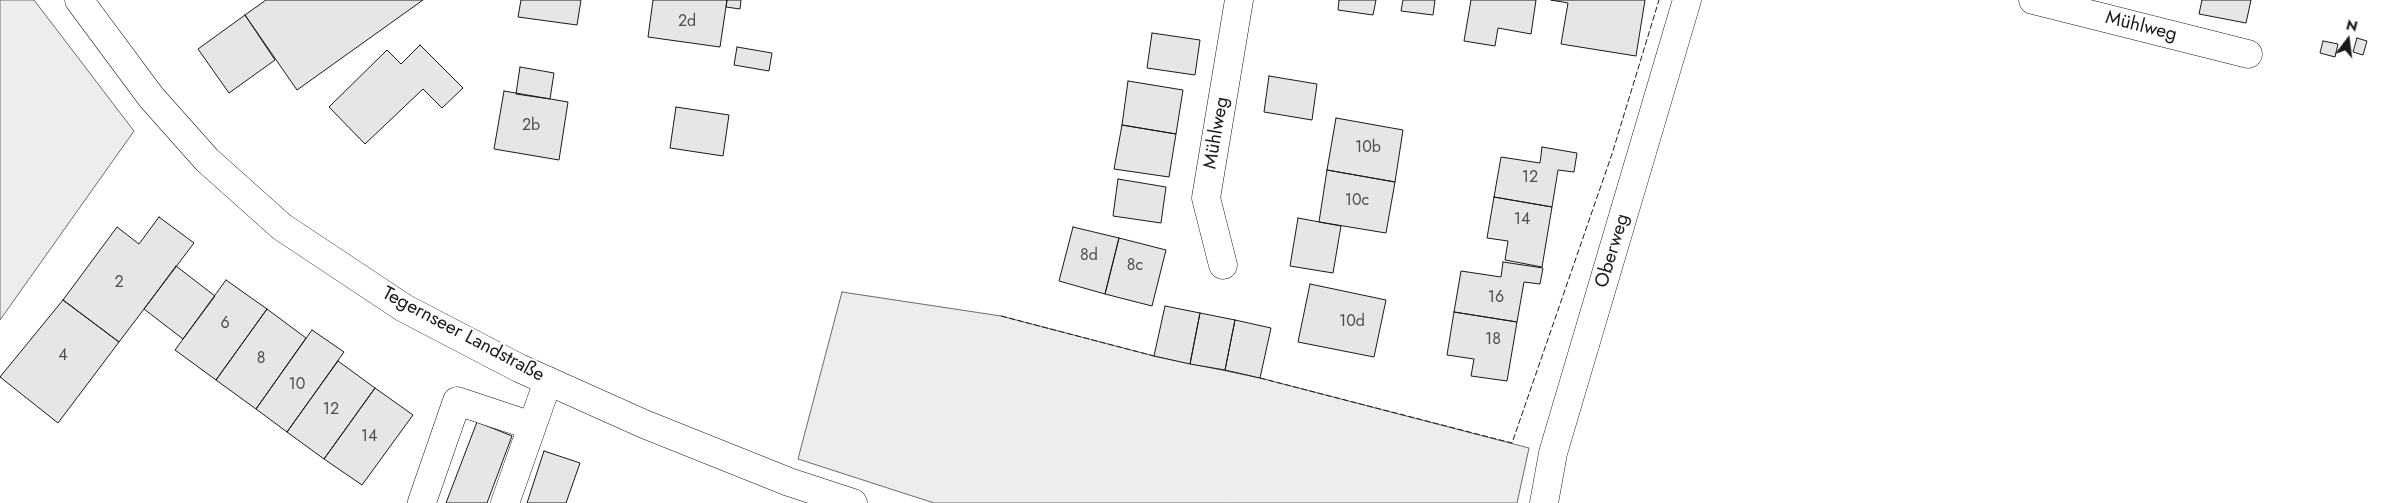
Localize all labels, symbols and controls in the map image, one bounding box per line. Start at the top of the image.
street label: Mühlweg [2103,7,2179,47]
house number: 2d [678,12,696,32]
text: N [2344,14,2360,37]
north arrow [2323,15,2373,65]
street label: Mühlweg [1199,95,1235,171]
house number: 2b [522,116,540,136]
house number: 10b [1355,138,1381,158]
house number: 12 [1522,168,1538,188]
house number: 10c [1345,191,1369,211]
house number: 14 [1514,210,1530,230]
street label: Oberweg [1591,211,1635,291]
house number: 8d [1080,246,1098,266]
house number: 8c [1127,256,1143,276]
house number: 2 [114,273,124,293]
street label: Tegernseer Landstraße [378,283,548,387]
house number: 16 [1488,288,1504,308]
house number: 10d [1339,312,1365,332]
house number: 6 [220,314,230,334]
house number: 18 [1485,330,1501,350]
house number: 4 [58,346,68,366]
house number: 8 [257,349,265,369]
house number: 10 [289,375,305,395]
house number: 12 [323,400,339,420]
house number: 14 [361,427,377,447]

